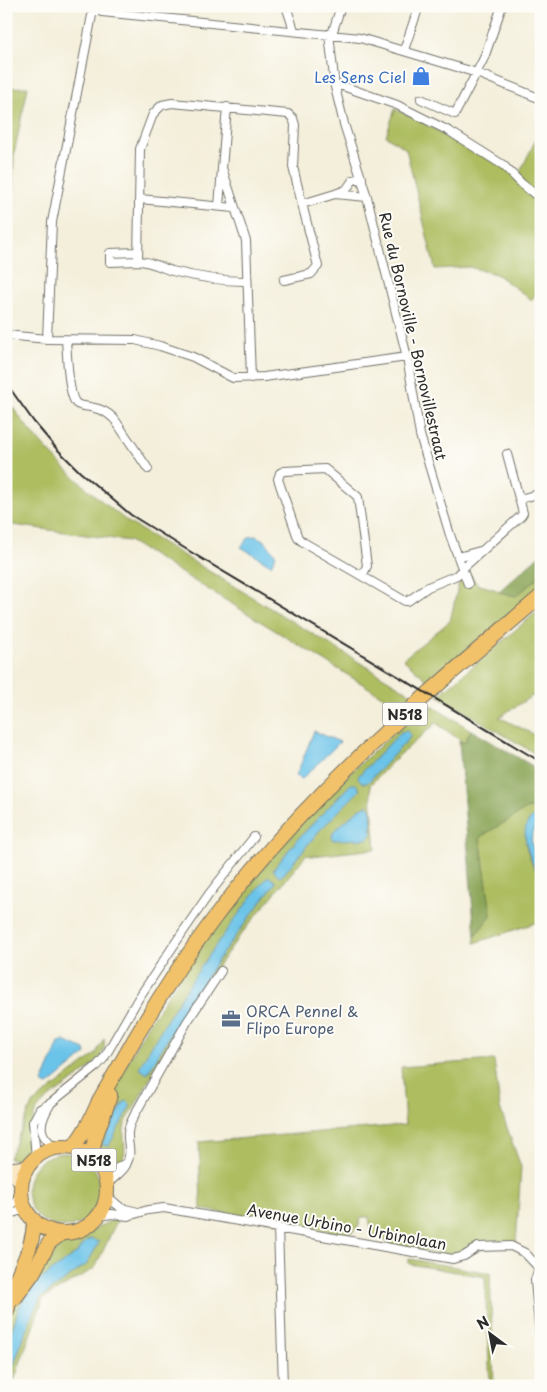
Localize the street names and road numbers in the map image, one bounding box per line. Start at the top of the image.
street label: Rue du Bornoville - Bornovillestraat [374,210,454,462]
road number: N518 [382,702,428,726]
road number: N518 [72,1148,116,1172]
street label: Avenue Urbino - Urbinolaan [245,1197,449,1255]

